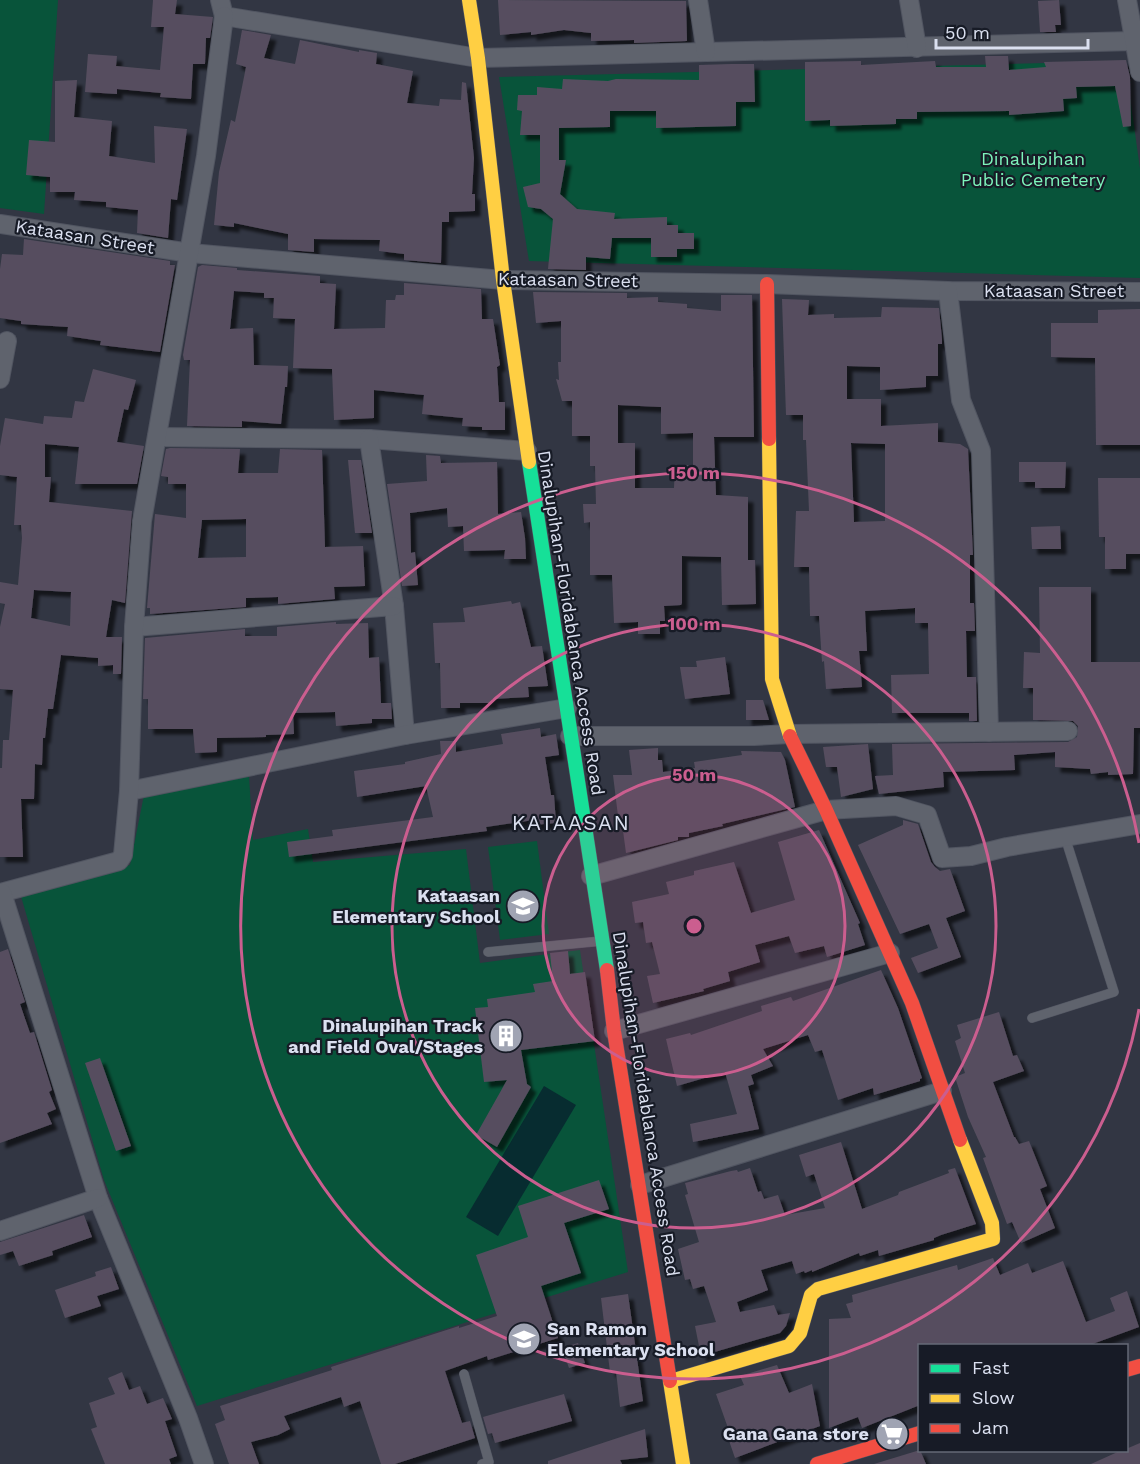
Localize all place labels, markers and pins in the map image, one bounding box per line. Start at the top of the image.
place label: Kataasan Elementary School [332,885,500,927]
school or university icon: Kataasan Elementary School [505,888,541,924]
centre of rings [684,916,704,936]
place label: Dinalupihan Track and Field Oval/Stages [288,1015,484,1057]
building icon: Dinalupihan Track and Field Oval/Stages [488,1018,524,1054]
place label: San Ramon Elementary School [547,1318,715,1360]
school or university icon: San Ramon Elementary School [506,1321,542,1357]
supermarket icon: Gana Gana store [874,1416,910,1452]
place label: Gana Gana store [723,1423,869,1444]

